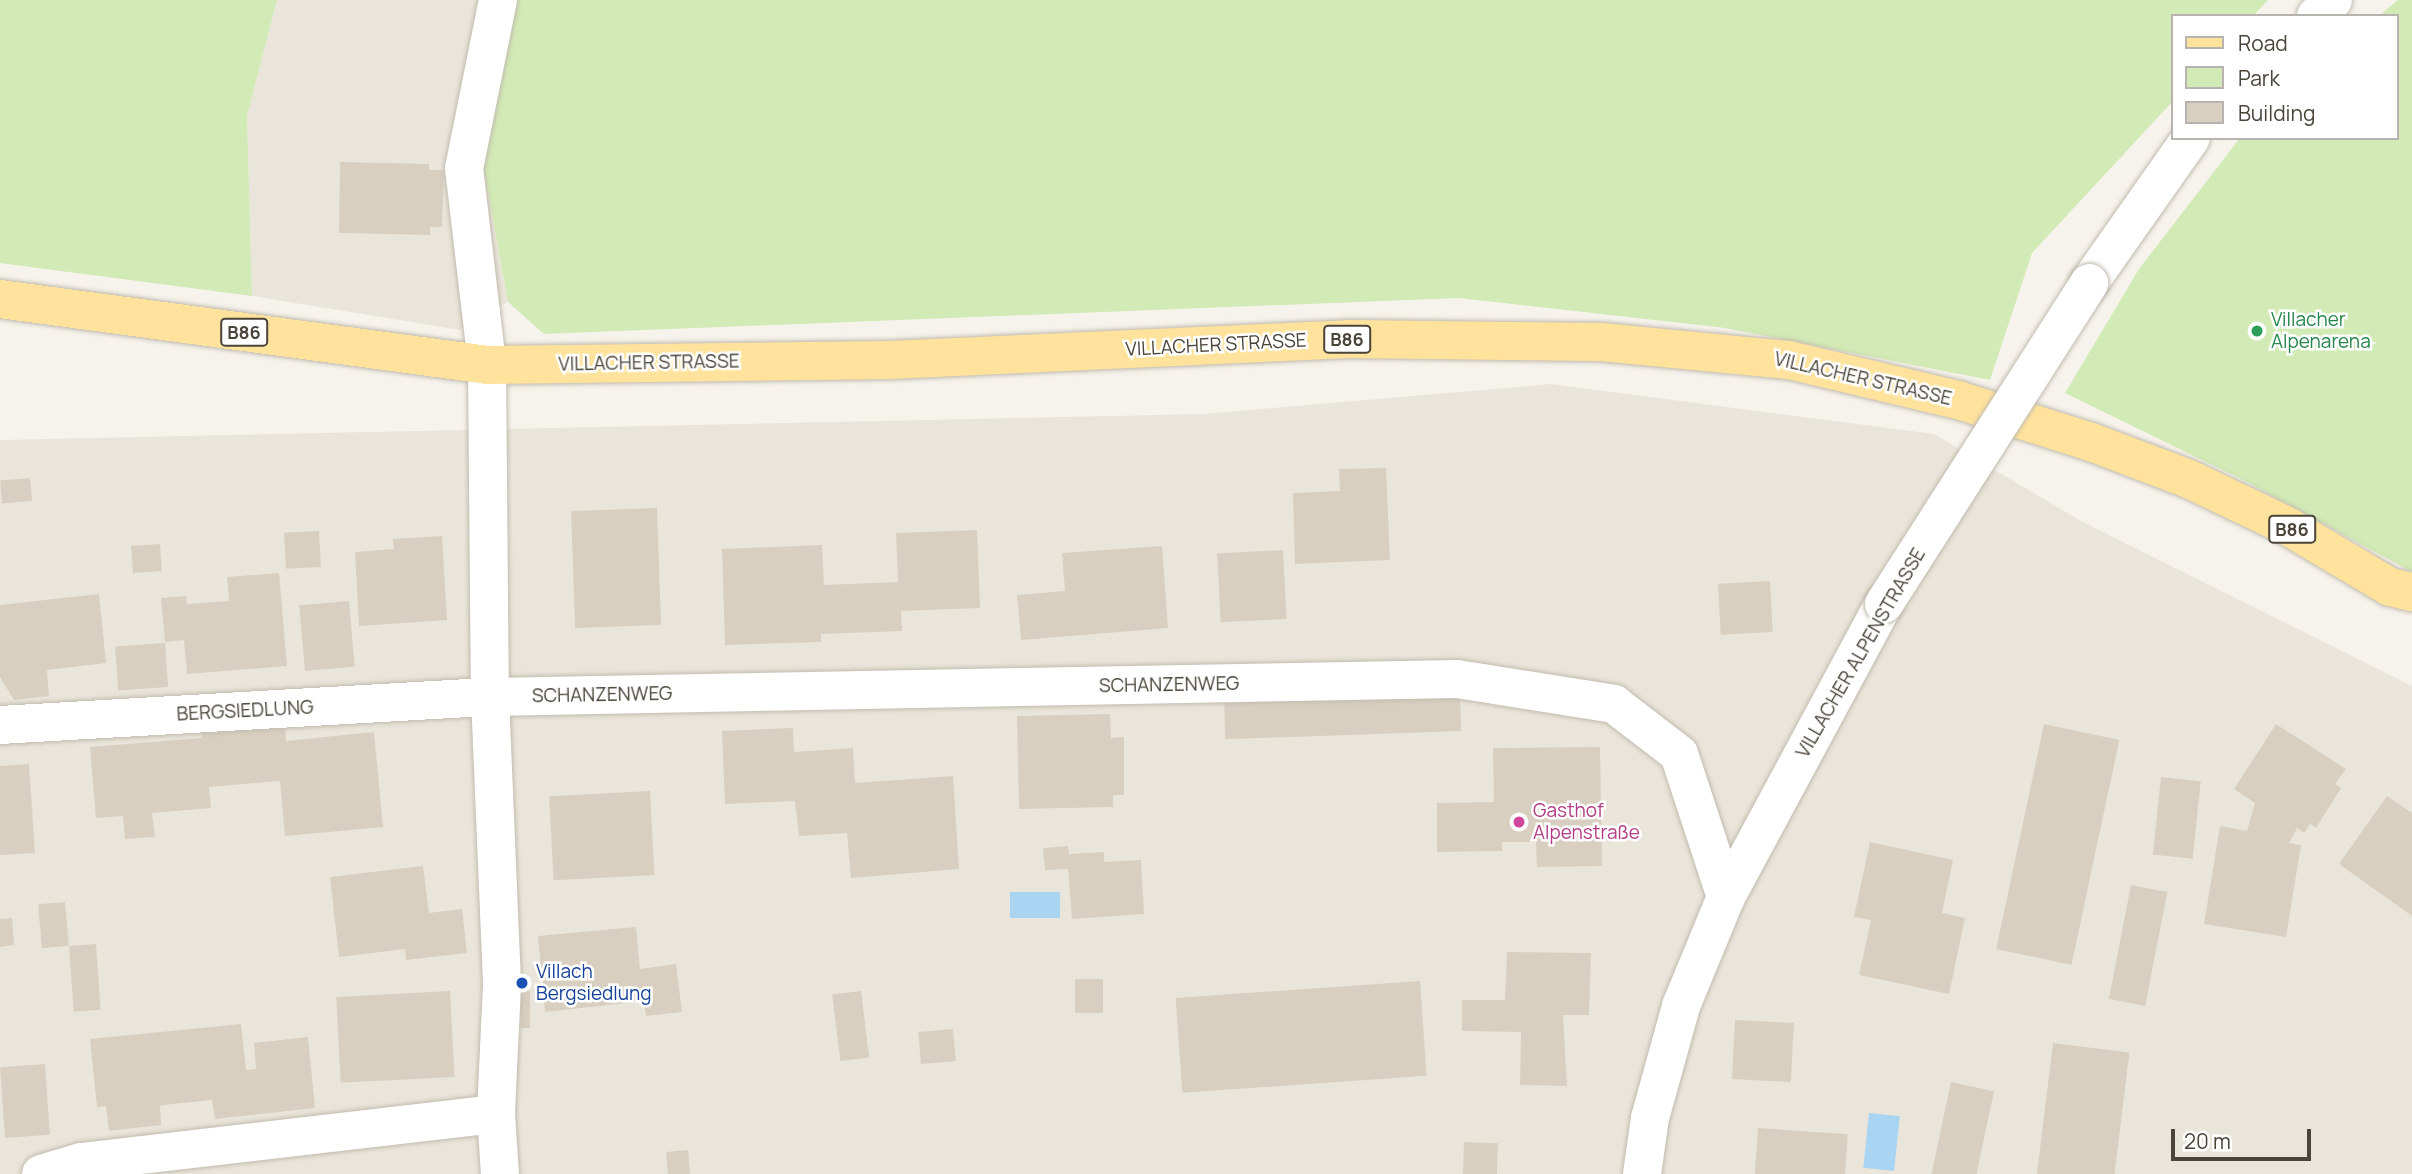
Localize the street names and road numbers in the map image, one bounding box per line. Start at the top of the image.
road number: B86 [219,318,268,346]
road number: B86 [1322,324,1372,354]
street label: VILLACHER STRASSE [1125,329,1307,361]
street label: VILLACHER STRASSE [1772,347,1954,411]
street label: VILLACHER STRASSE [558,350,740,376]
road number: B86 [2268,514,2316,544]
street label: VILLACHER ALPENSTRASSE [1792,544,1930,762]
street label: SCHANZENWEG [1099,672,1239,698]
street label: SCHANZENWEG [532,682,672,708]
street label: BERGSIEDLUNG [176,696,314,726]

